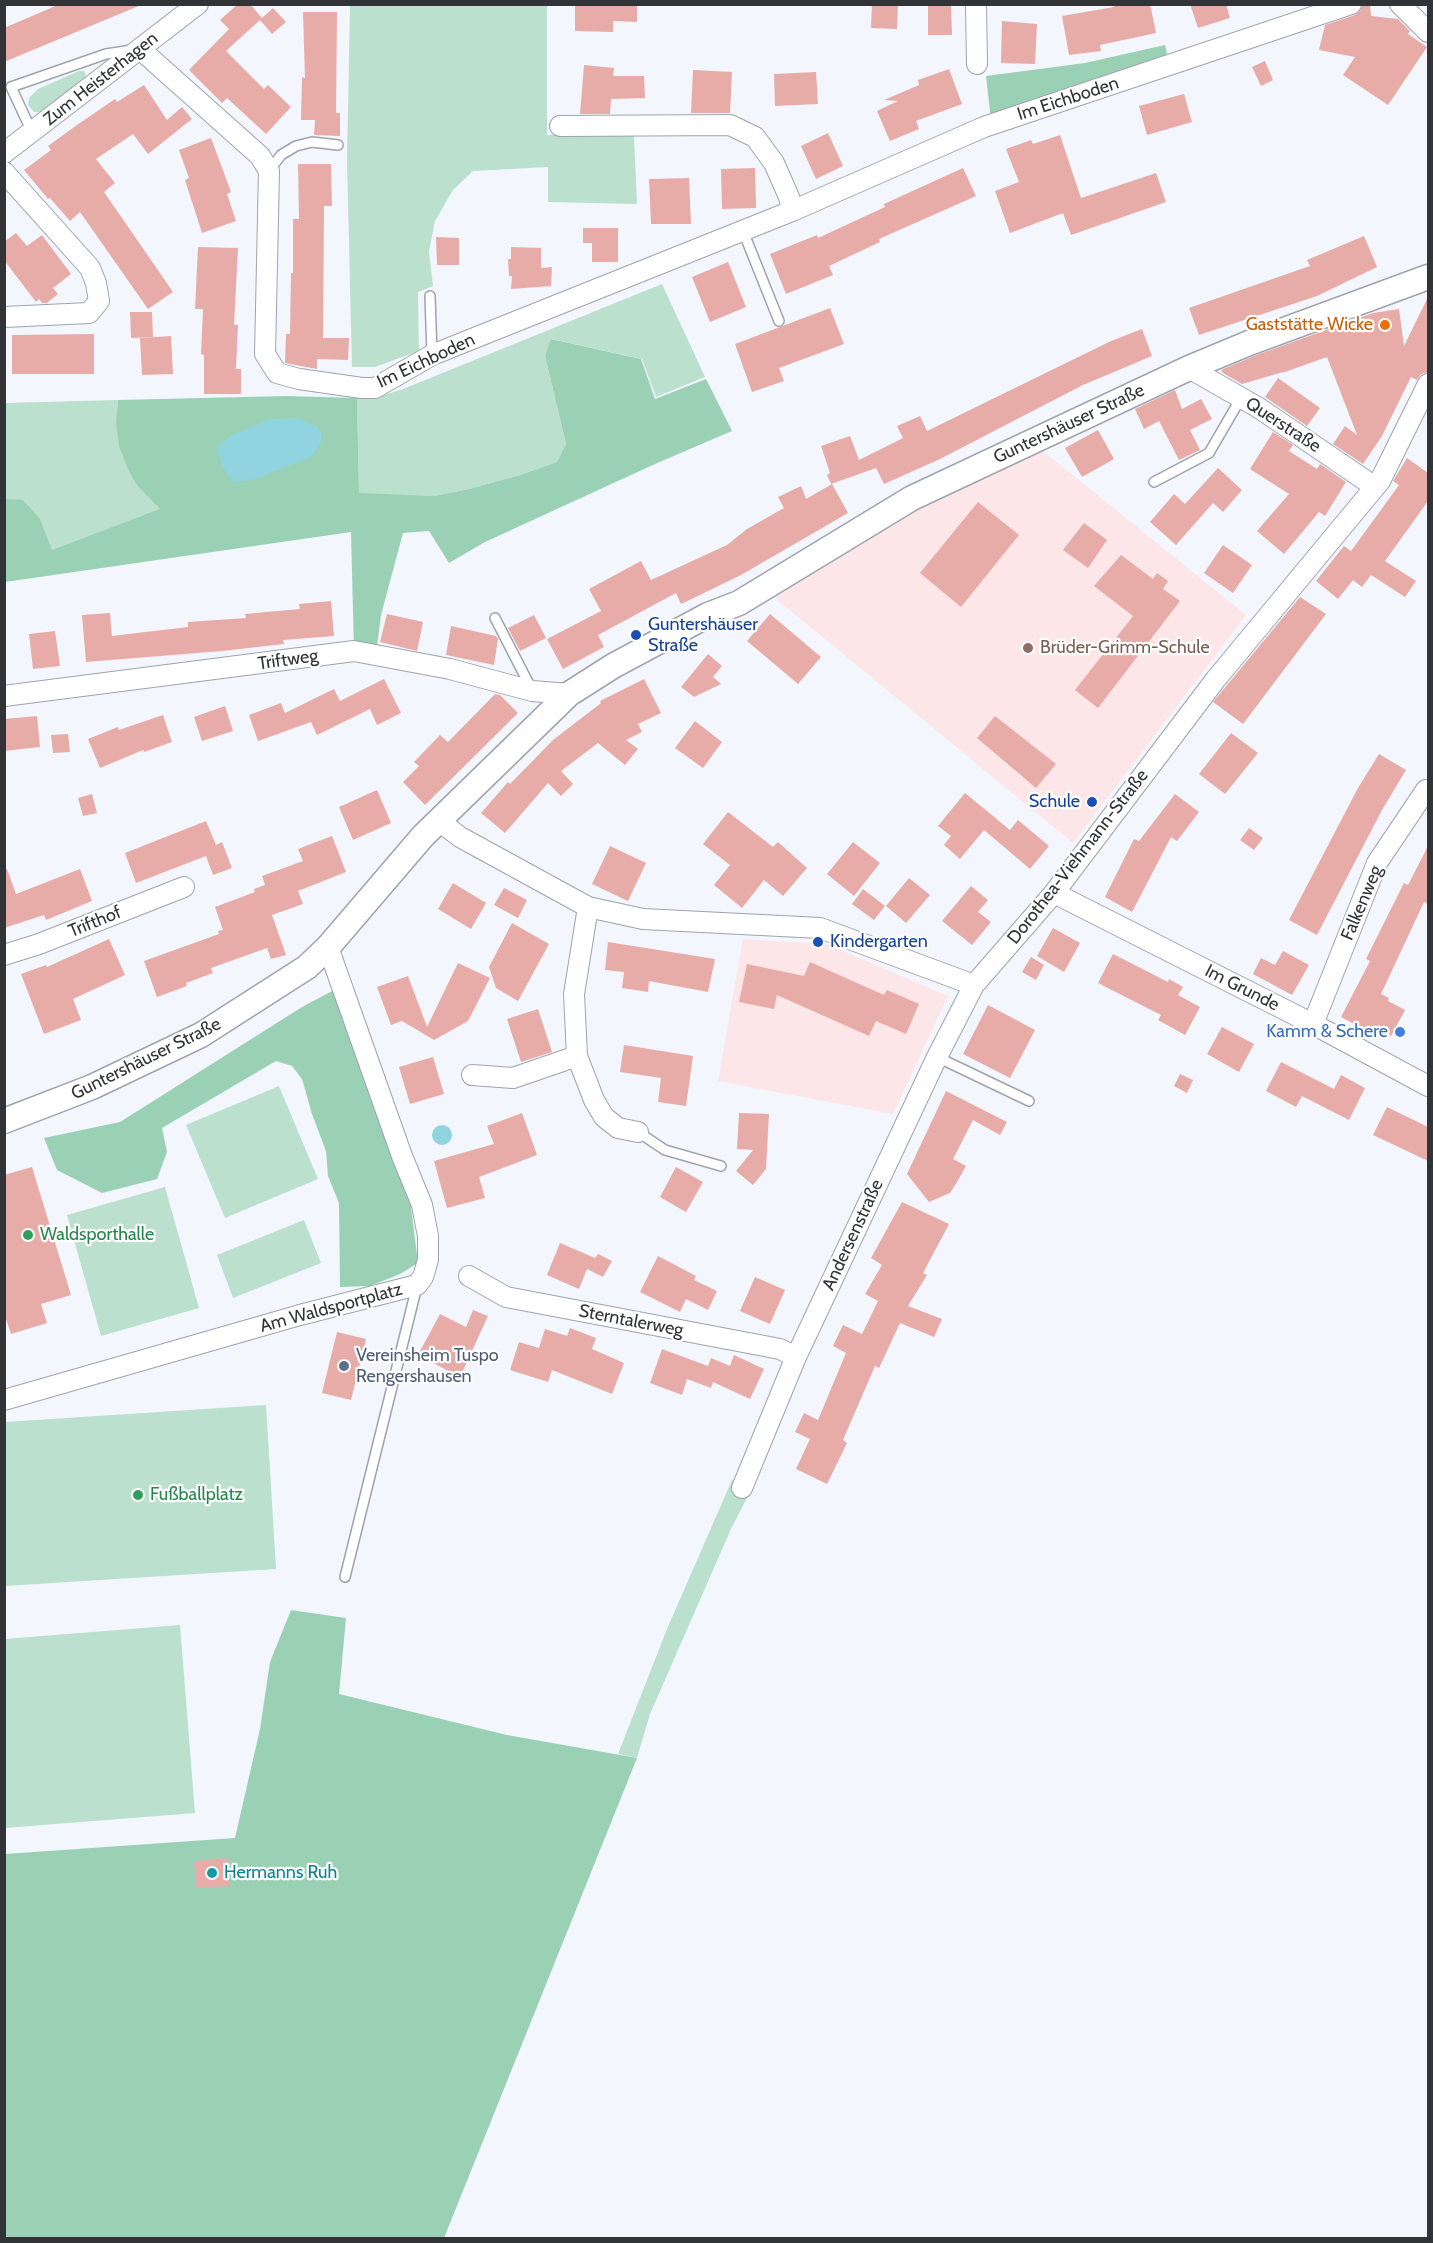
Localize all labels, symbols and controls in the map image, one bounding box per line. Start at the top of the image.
street label: Zum Heisterhagen [40,28,162,130]
street label: Im Eichboden [1014,72,1122,126]
place label: Gaststätte Wicke [1246,314,1373,336]
marker: Gaststätte Wicke [1378,318,1392,332]
street label: Im Eichboden [374,329,478,393]
street label: Guntershäuser Straße [990,380,1148,468]
street label: Querstraße [1241,393,1325,457]
place label: Guntershäuser Straße [648,614,758,656]
marker: Guntershäuser Straße [629,628,643,642]
place label: Brüder-Grimm-Schule [1040,637,1210,659]
marker: Brüder-Grimm-Schule [1021,641,1035,655]
street label: Triftweg [256,645,320,675]
street label: Dorothea-Viehmann-Straße [1003,765,1153,949]
place label: Schule [1029,791,1080,813]
marker: Schule [1085,795,1099,809]
street label: Falkenweg [1337,862,1387,944]
street label: Trifthof [65,902,125,942]
place label: Kindergarten [830,931,928,953]
marker: Kindergarten [811,935,825,949]
street label: Im Grunde [1201,960,1283,1016]
street label: Guntershäuser Straße [68,1013,224,1105]
place label: Kamm & Schere [1266,1021,1388,1043]
marker: Kamm & Schere [1393,1025,1407,1039]
street label: Andersenstraße [818,1176,888,1294]
place label: Waldsporthalle [40,1224,154,1246]
marker: Waldsporthalle [21,1228,35,1242]
street label: Am Waldsportplatz [257,1279,405,1337]
street label: Sterntalerweg [577,1300,685,1342]
place label: Vereinsheim Tuspo Rengershausen [356,1345,499,1388]
marker: Vereinsheim Tuspo Rengershausen [337,1359,351,1373]
place label: Fußballplatz [150,1484,243,1506]
marker: Fußballplatz [131,1488,145,1502]
place label: Hermanns Ruh [224,1862,337,1884]
marker: Hermanns Ruh [205,1866,219,1880]

